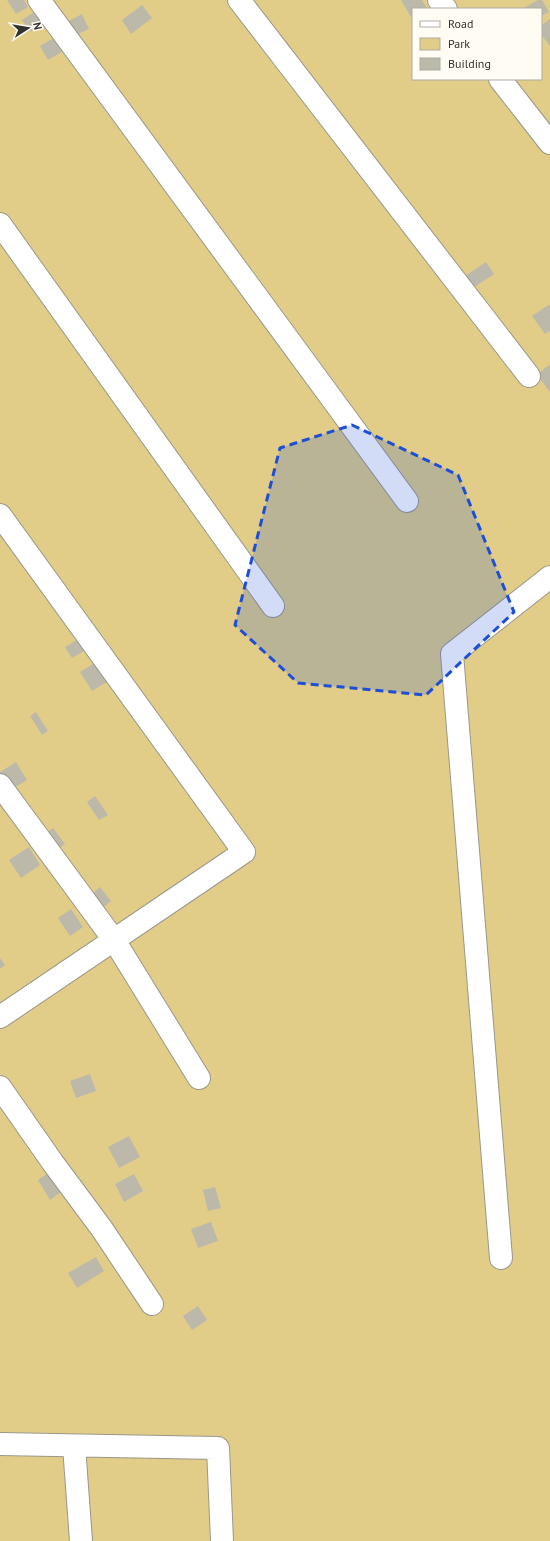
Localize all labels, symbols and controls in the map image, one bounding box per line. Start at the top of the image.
north arrow [8,8,48,48]
legend [412,8,542,80]
text: Road [448,16,473,31]
text: N [30,21,45,31]
text: Park [448,36,470,51]
text: Building [448,56,491,71]

